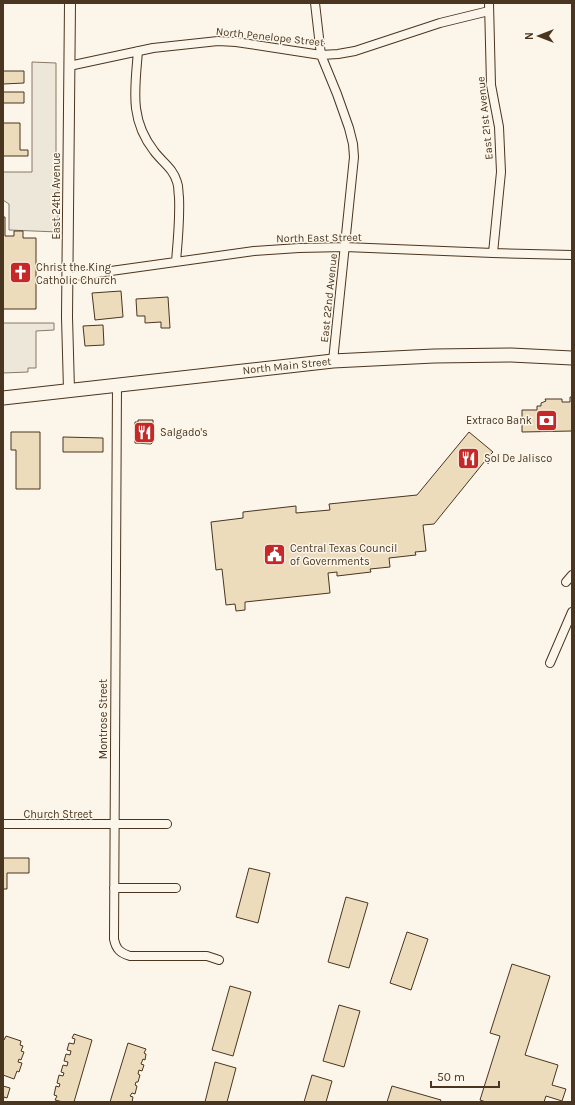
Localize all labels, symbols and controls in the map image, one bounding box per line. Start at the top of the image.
north arrow [519,16,559,56]
street label: North Penelope Street [215,25,325,49]
text: N [523,32,536,40]
street label: East 21st Avenue [474,75,496,160]
street label: East 24th Avenue [50,152,63,239]
street label: North East Street [276,231,362,245]
street label: East 22nd Avenue [318,252,340,343]
church icon: Christ the King Catholic Church [7,260,33,286]
place label: Christ the King Catholic Church [36,261,117,287]
street label: North Main Street [242,355,332,377]
bank icon: Extraco Bank [534,407,560,433]
place label: Extraco Bank [466,414,532,427]
restaurant icon: Salgado's [131,419,157,445]
place label: Salgado's [160,426,208,439]
restaurant icon: Sol De Jalisco [456,445,482,471]
place label: Sol De Jalisco [484,452,552,465]
public building icon: Central Texas Council of Governments [261,541,287,567]
place label: Central Texas Council of Governments [290,542,397,568]
street label: Montrose Street [97,679,110,759]
street label: Church Street [23,808,93,821]
scale bar [431,1063,499,1089]
text: 50 m [437,1070,465,1084]

